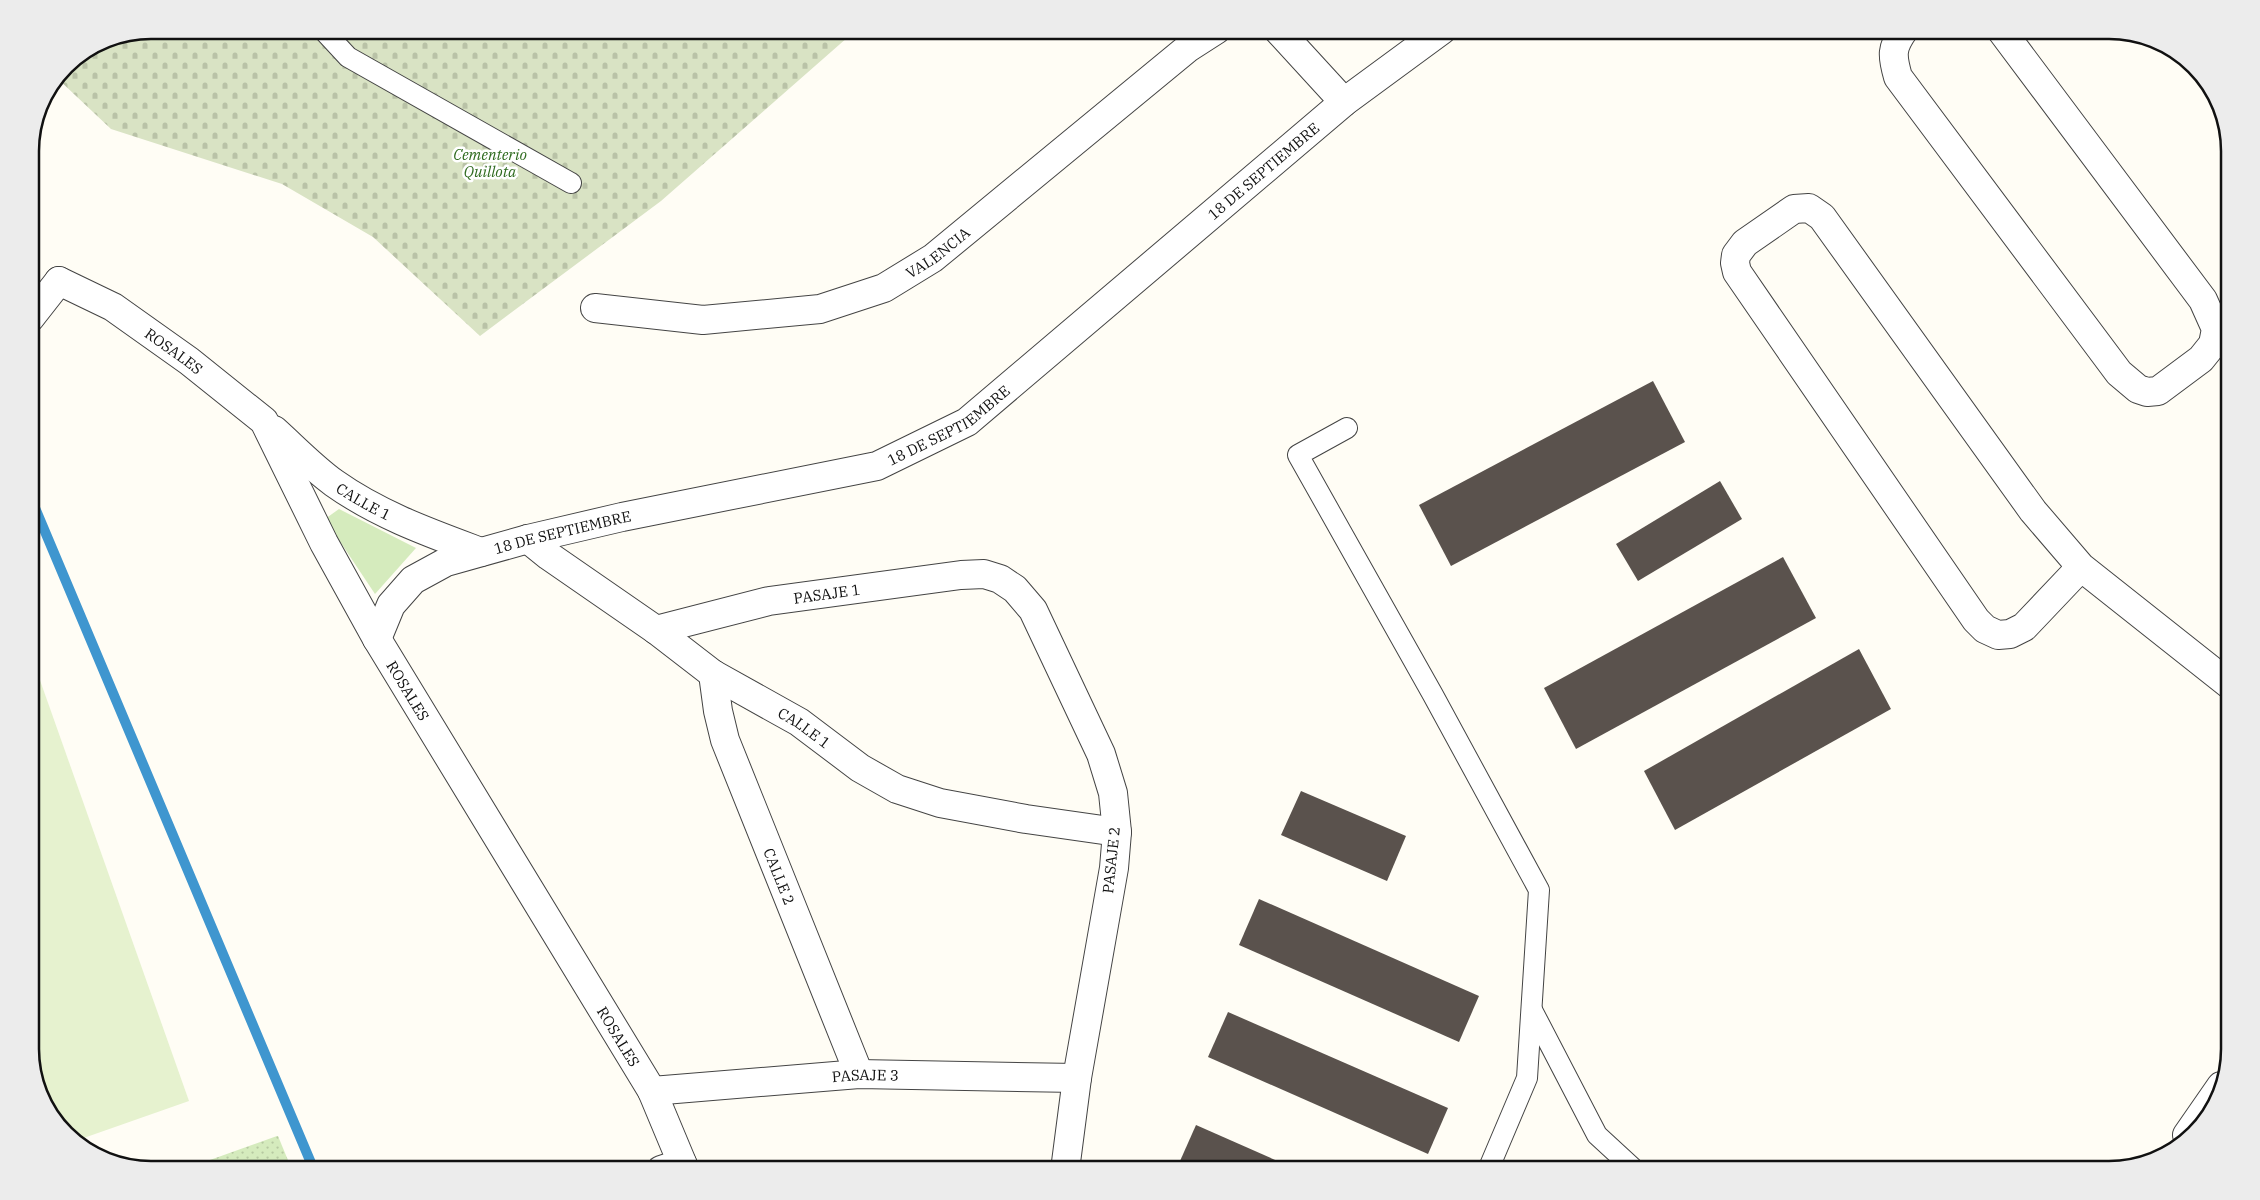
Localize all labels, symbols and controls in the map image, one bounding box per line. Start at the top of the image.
street label: 18 DE SEPTIEMBRE [1203,118,1323,223]
park label: Cementerio Quillota [453,145,527,181]
street label: VALENCIA [902,222,974,282]
street label: ROSALES [141,323,207,378]
street label: 18 DE SEPTIEMBRE [884,381,1013,469]
street label: CALLE 1 [333,478,394,524]
street label: 18 DE SEPTIEMBRE [492,506,633,558]
street label: PASAJE 1 [792,579,861,607]
street label: ROSALES [383,657,434,724]
street label: CALLE 1 [775,703,834,752]
street label: PASAJE 2 [1098,826,1124,894]
street label: CALLE 2 [760,845,800,908]
street label: ROSALES [593,1003,644,1070]
street label: PASAJE 3 [831,1065,899,1086]

